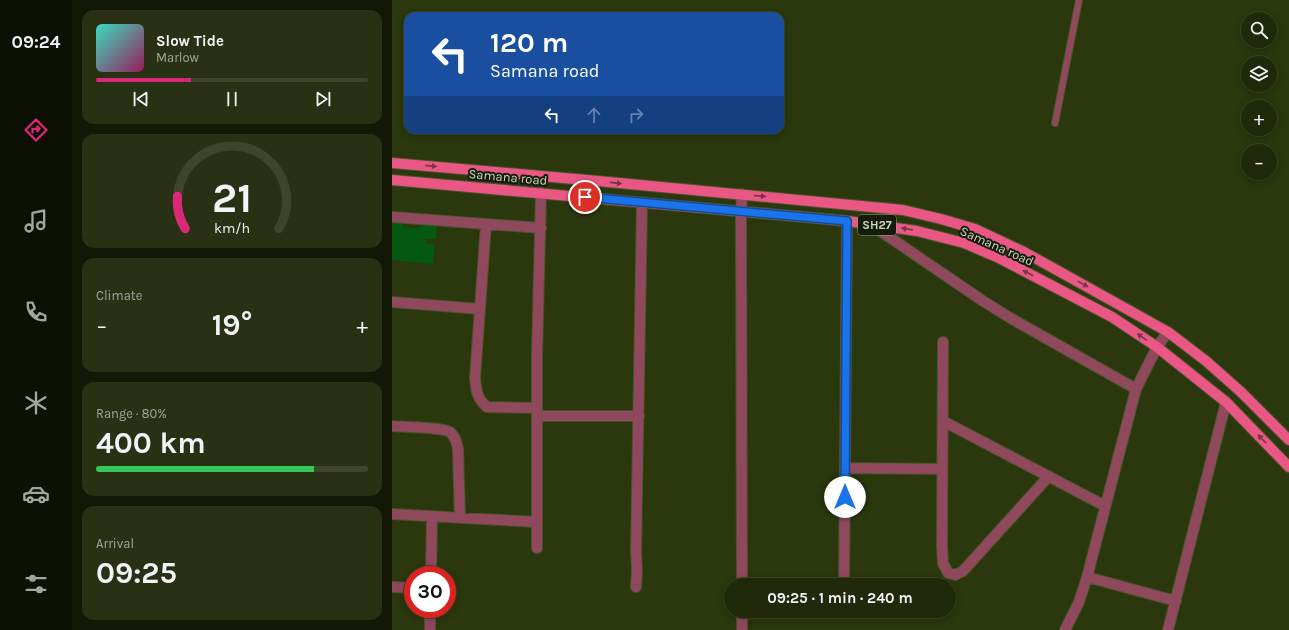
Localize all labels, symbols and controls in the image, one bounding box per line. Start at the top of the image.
map controls [1241,12,1277,180]
button: search [1241,12,1277,48]
text: 120 m [490,26,568,59]
icon: left [424,28,476,80]
text: 09:24 [12,31,60,53]
text: Slow Tide [156,32,224,50]
text: Marlow [156,50,199,65]
button: layers [1241,56,1277,92]
text: Samana road [490,60,600,82]
icon: previous [130,88,152,110]
icon: pause [221,88,243,110]
icon: next [312,88,334,110]
button: + [1241,100,1277,136]
icon: left [541,104,563,126]
icon: ahead [583,104,605,126]
icon: right [625,104,647,126]
icon: directions [22,116,50,144]
button: − [1241,144,1277,180]
one-way arrow [425,163,437,170]
street label: Samana road [468,166,548,188]
text: 21 [212,174,252,222]
one-way arrow [610,179,622,186]
pin [568,180,602,214]
icon: arrive [574,186,596,208]
one-way arrow [753,193,766,199]
icon: music [22,207,50,235]
road number: SH27 [858,215,896,235]
text: km/h [214,220,250,237]
street label: Samana road [958,223,1036,269]
one-way arrow [901,226,913,232]
one-way arrow [1023,270,1034,277]
one-way arrow [1077,281,1089,288]
text: Climate [96,288,142,303]
icon: phone [22,298,50,326]
text: 19° [212,307,252,343]
text: − [96,313,108,339]
text: + [356,313,368,339]
one-way arrow [1136,333,1147,341]
icon: climate [22,389,50,417]
text: Range · 80% [96,406,167,421]
text: 400 km [96,425,206,461]
one-way arrow [1257,434,1267,444]
position arrow [824,476,866,518]
icon: car [22,480,50,508]
text: Arrival [96,536,134,551]
text: 09:25 [96,555,177,591]
speed limit sign: 30 [404,566,456,618]
icon: filters [22,570,50,598]
text: 09:25 · 1 min · 240 m [767,589,913,607]

